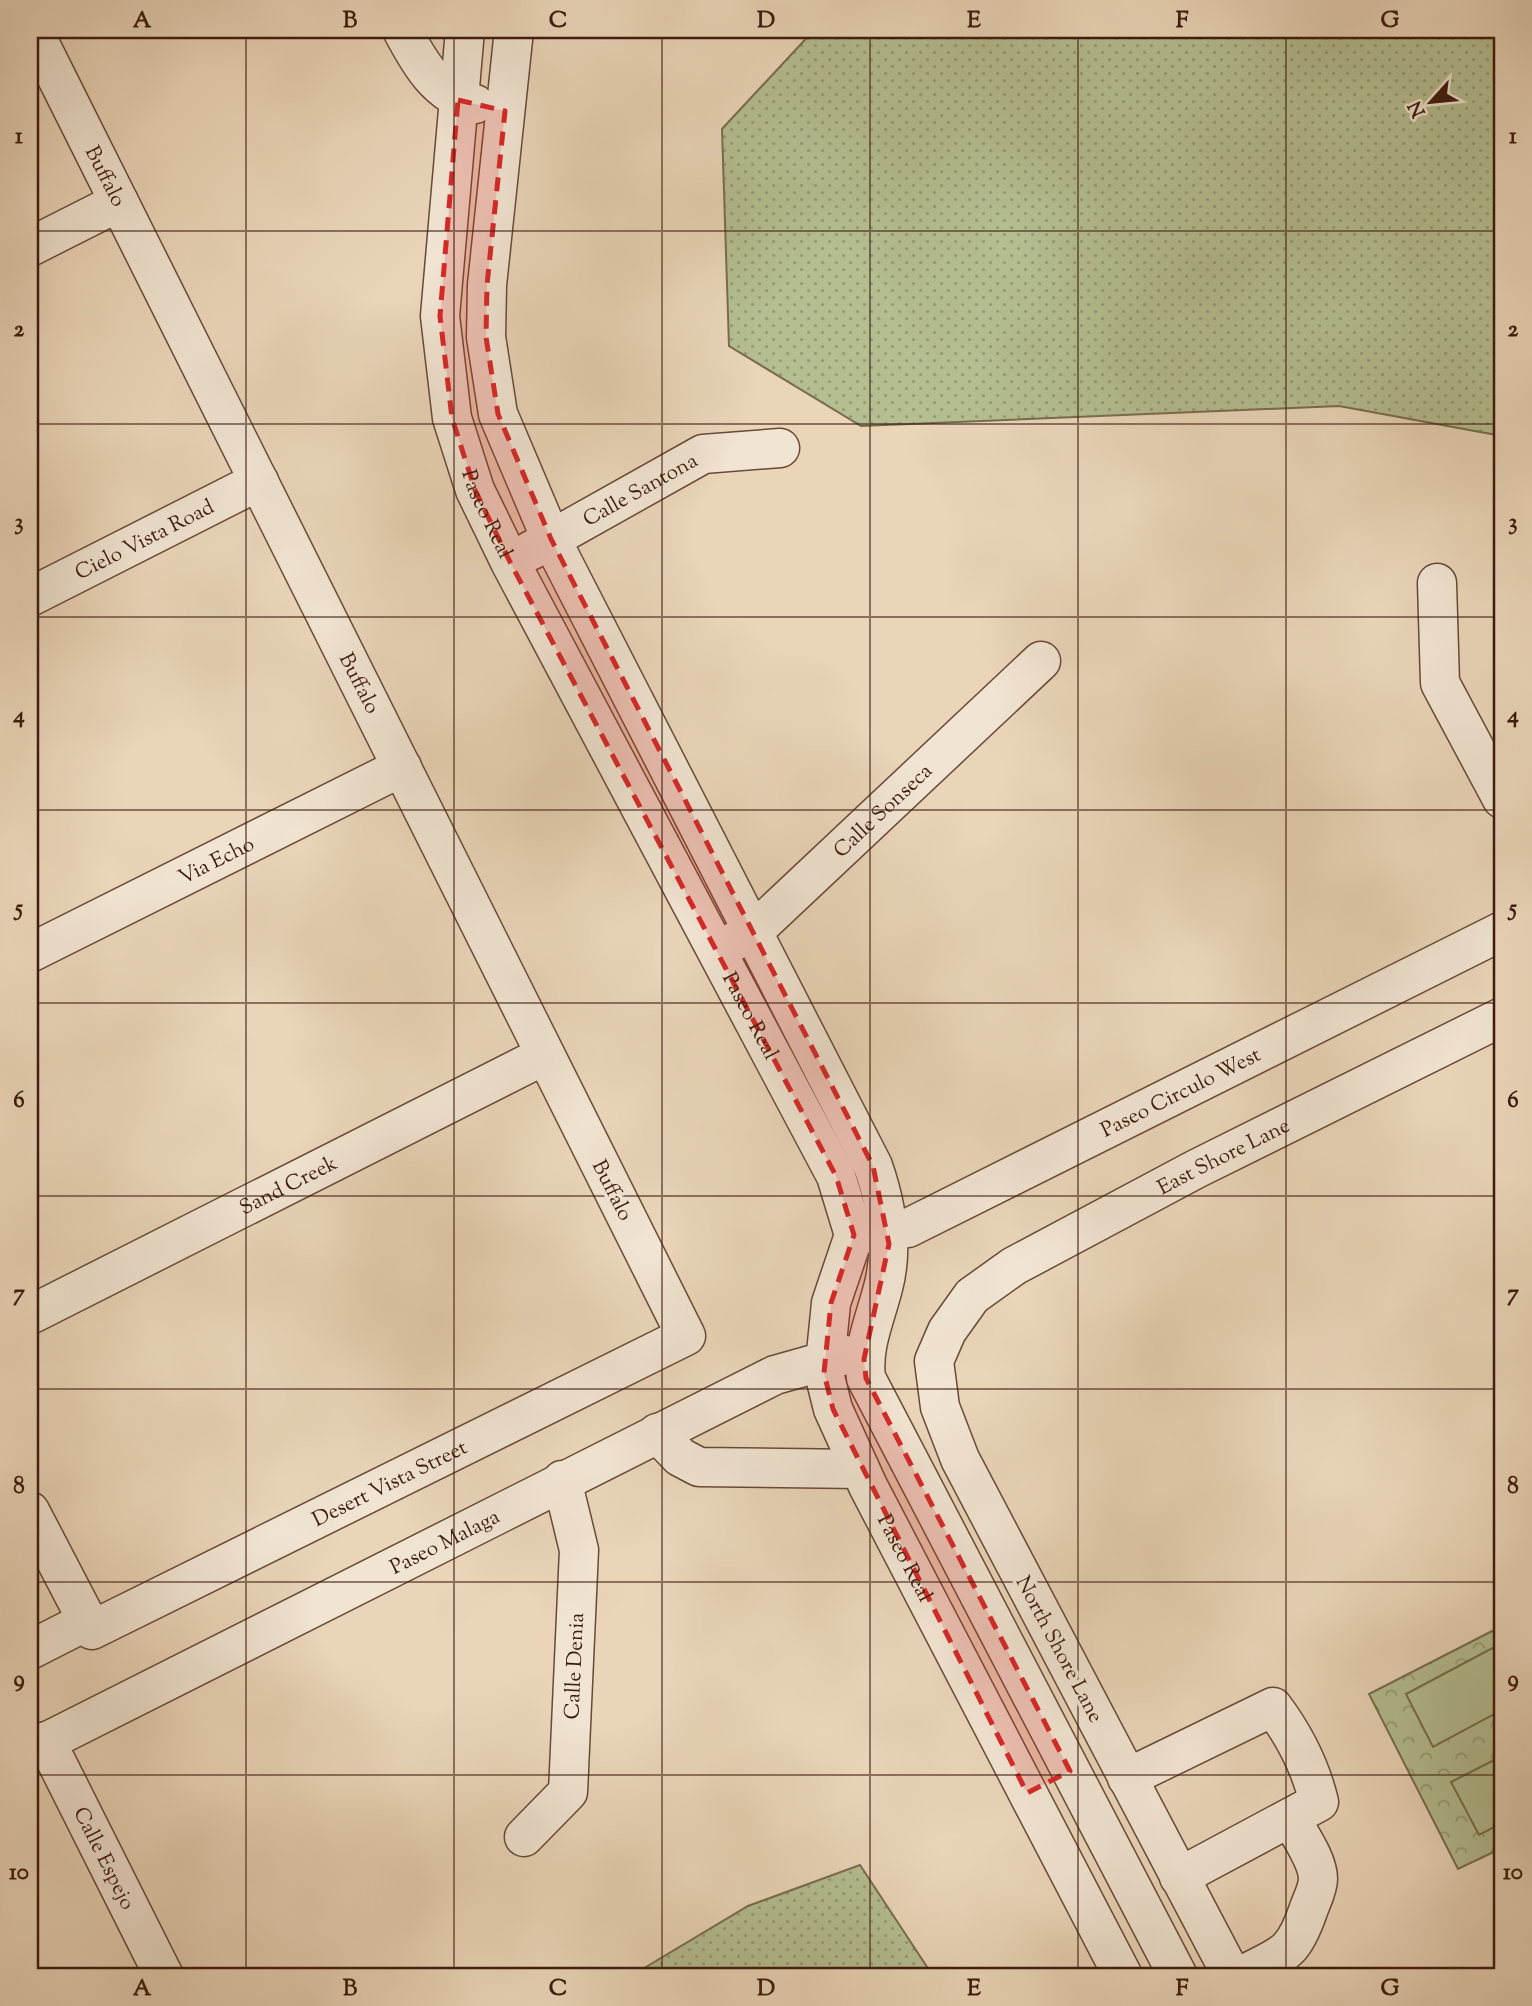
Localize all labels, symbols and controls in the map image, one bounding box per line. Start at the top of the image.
text: A [133,5,152,38]
text: B [343,5,358,38]
text: C [549,5,567,38]
text: D [757,5,775,38]
text: E [967,5,981,38]
text: F [1176,5,1189,38]
text: G [1381,5,1400,38]
north arrow [1396,66,1466,136]
text: N [1403,96,1434,121]
text: 1 [15,121,23,154]
text: 1 [1509,121,1517,154]
street label: Buffalo [76,141,132,213]
text: 2 [14,314,25,347]
text: 2 [1508,314,1519,347]
street label: Calle Santona [578,447,704,535]
street label: Paseo Real [452,466,519,564]
street label: Cielo Vista Road [70,493,220,589]
text: 3 [14,507,24,540]
text: 3 [1508,507,1518,540]
street label: Buffalo [330,648,386,720]
text: 4 [12,700,25,733]
text: 4 [1506,700,1519,733]
street label: Calle Sonseca [828,757,940,866]
street label: Via Echo [174,830,260,893]
text: 5 [13,893,23,926]
text: 5 [1507,893,1517,926]
street label: Paseo Real [714,967,785,1066]
street label: Paseo Circulo West [1096,1041,1267,1146]
text: 6 [13,1085,25,1118]
text: 6 [1507,1085,1519,1118]
street label: East Shore Lane [1153,1112,1295,1204]
street label: Sand Creek [235,1149,344,1224]
street label: Buffalo [583,1155,639,1227]
text: 7 [13,1278,25,1311]
text: 7 [1507,1278,1519,1311]
street label: Desert Vista Street [308,1434,473,1536]
text: 8 [13,1471,25,1504]
text: 8 [1507,1471,1519,1504]
street label: Paseo Malaga [385,1503,506,1583]
street label: Paseo Real [868,1510,939,1608]
street label: North Shore Lane [1007,1571,1110,1729]
street label: Calle Denia [558,1612,593,1720]
text: 9 [13,1664,25,1697]
text: 9 [1507,1664,1519,1697]
street label: Calle Espejo [65,1802,141,1916]
text: 10 [9,1857,29,1890]
text: 10 [1503,1857,1523,1890]
text: A [133,1973,152,2006]
text: B [343,1973,358,2006]
text: C [549,1973,567,2006]
text: D [757,1973,775,2006]
text: E [967,1973,981,2006]
text: F [1176,1973,1189,2006]
text: G [1381,1973,1400,2006]

